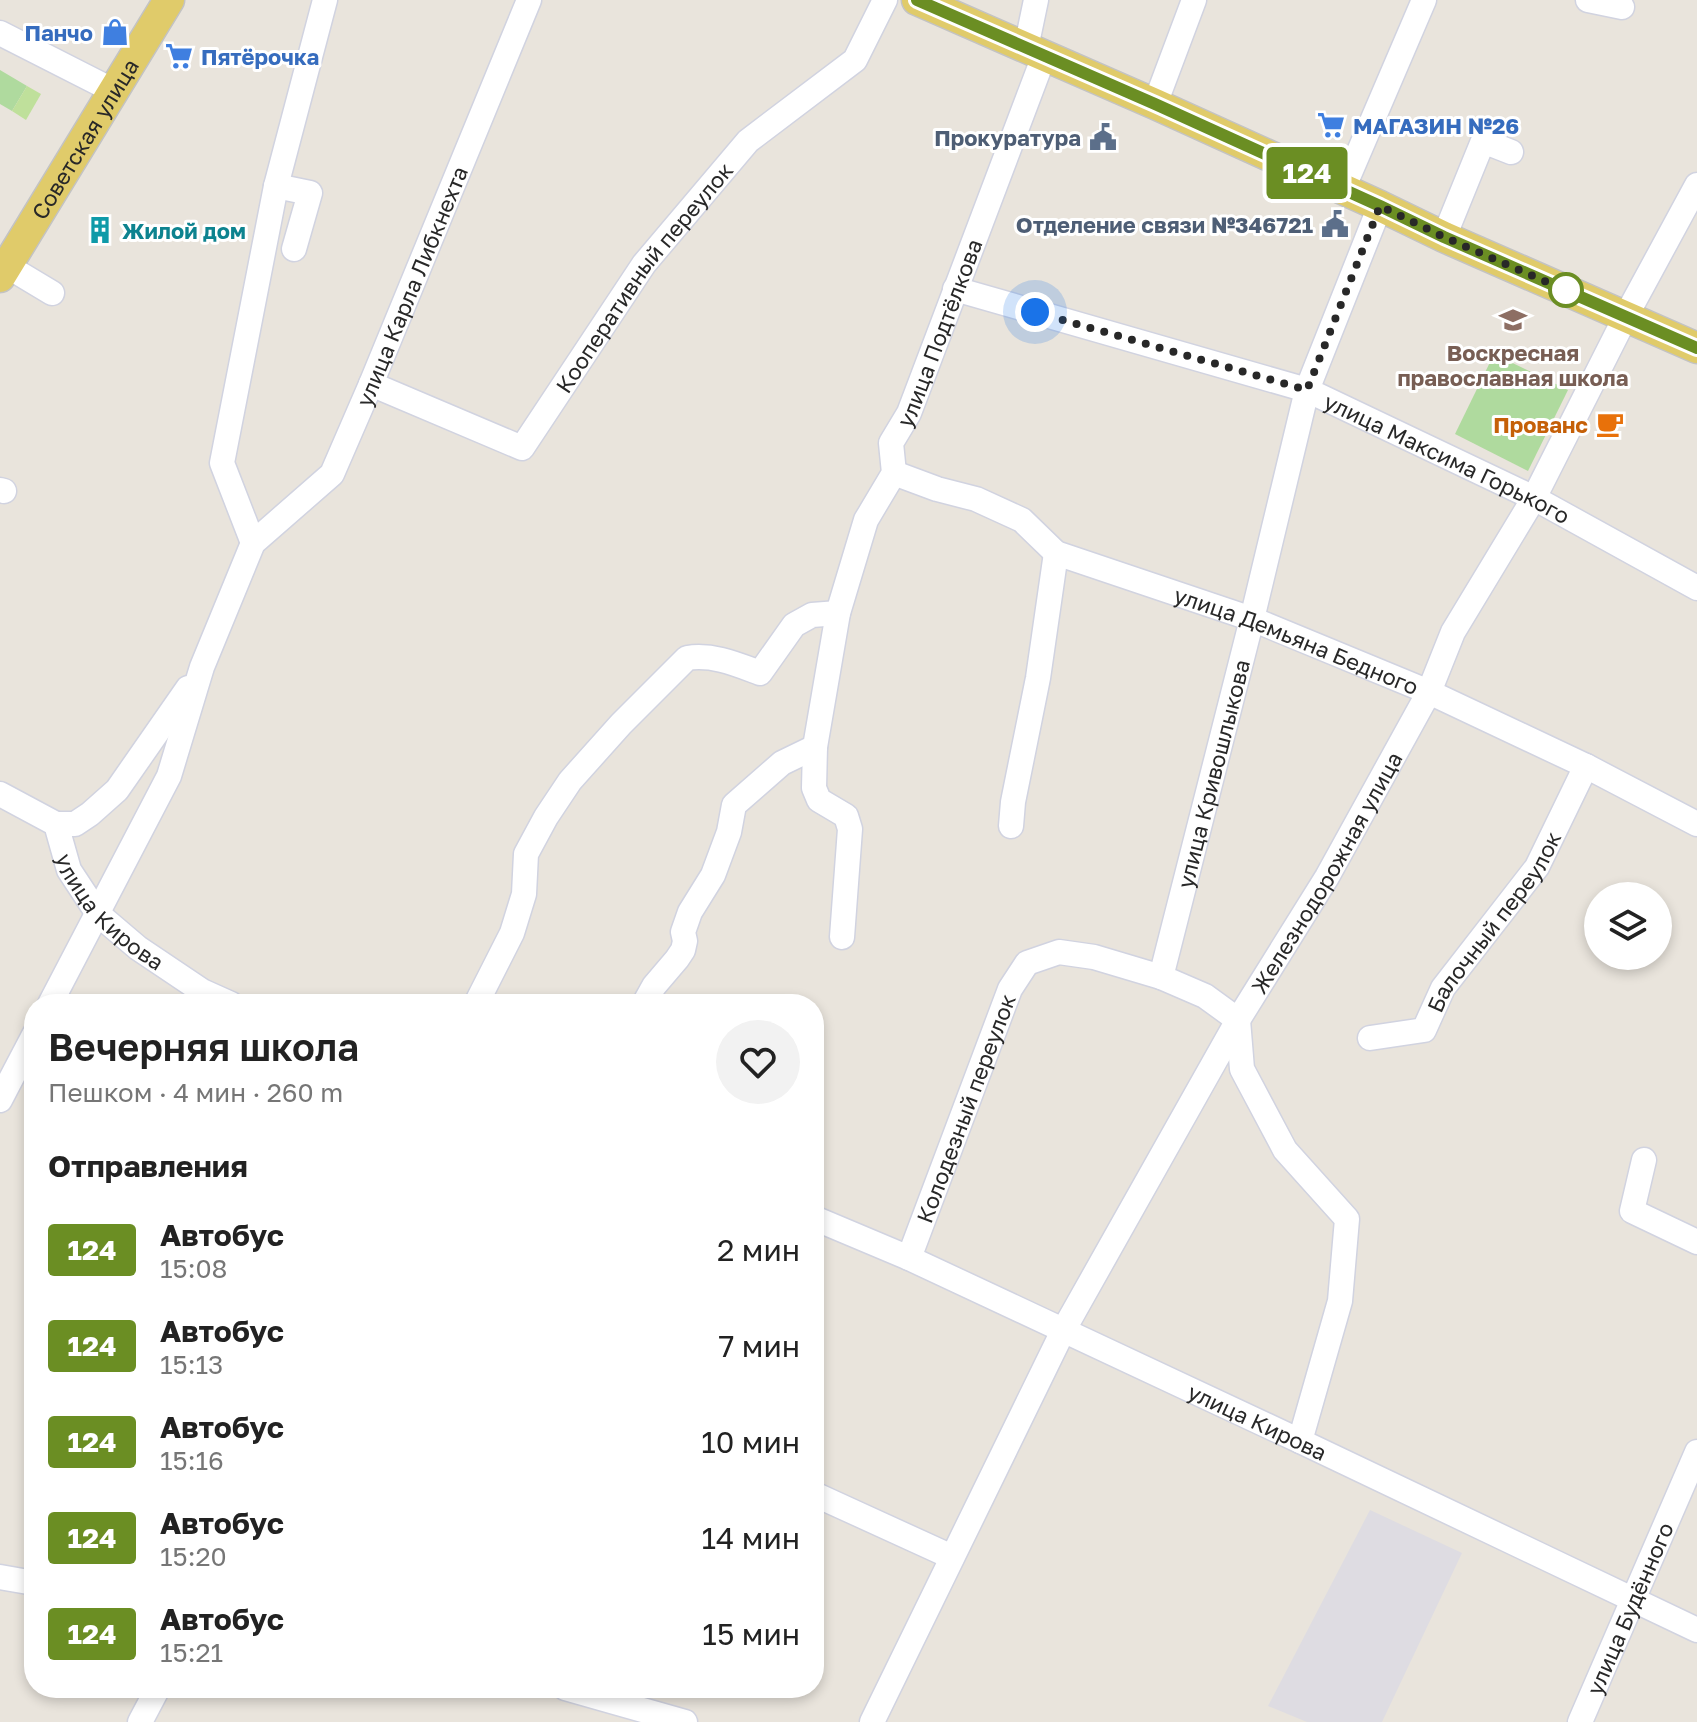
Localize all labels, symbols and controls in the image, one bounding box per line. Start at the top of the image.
shop icon: Панчо [100,17,130,47]
place label: Панчо [24,19,93,46]
supermarket icon: Пятёрочка [164,41,194,71]
place label: Пятёрочка [201,43,319,70]
street label: Советская улица [25,53,144,224]
supermarket icon: МАГАЗИН №26 [1316,110,1346,140]
place label: МАГАЗИН №26 [1353,112,1519,139]
public building icon: Прокуратура [1088,122,1118,152]
place label: Прокуратура [934,124,1081,151]
line badge: 124 [1261,147,1353,199]
street label: Кооперативный переулок [549,156,738,397]
text: 124 [1282,156,1332,189]
street label: улица Карла Либкнехта [350,162,473,410]
public building icon: Отделение связи №346721 [1320,209,1350,239]
place label: Отделение связи №346721 [1016,211,1313,238]
building icon: Жилой дом [85,215,115,245]
place label: Жилой дом [122,217,246,244]
street label: улица Подтёлкова [890,235,987,432]
unlabelled marker [1549,273,1583,307]
your location [1015,292,1055,332]
school or university icon: Воскресная православная школа [1498,305,1528,335]
place label: Воскресная православная школа [1398,339,1628,391]
street label: улица Максима Горького [1320,387,1575,529]
cafe icon: Прованс [1595,409,1625,439]
place label: Прованс [1493,411,1588,438]
street label: улица Демьяна Бедного [1171,580,1423,700]
street label: улица Кривошлыкова [1171,656,1255,891]
street label: Железнодорожная улица [1245,747,1407,998]
street label: Балочный переулок [1420,826,1566,1016]
street label: улица Кирова [52,850,169,975]
map controls [1584,882,1672,970]
button: layers [1584,882,1672,970]
street label: Колодезный переулок [910,990,1021,1226]
button: heart [716,1020,800,1104]
text: Вечерняя школа [48,1024,359,1069]
text: Пешком · 4 мин · 260 m [48,1077,343,1108]
text: Отправления [48,1148,248,1184]
text: Автобус [160,1217,284,1253]
text: 2 мин [717,1232,800,1268]
text: 124 [67,1233,117,1266]
text: 15:08 [160,1253,227,1284]
text: Автобус [160,1313,284,1349]
text: 7 мин [718,1328,800,1364]
text: 124 [67,1329,117,1362]
text: 15:13 [160,1349,223,1380]
street label: улица Кирова [1184,1377,1331,1465]
text: Автобус [160,1409,284,1445]
text: 10 мин [701,1424,800,1460]
text: 124 [67,1425,117,1458]
text: 15:16 [160,1445,224,1476]
text: Автобус [160,1505,284,1541]
street label: улица Будённого [1580,1518,1678,1698]
text: 14 мин [701,1520,800,1556]
text: 124 [67,1521,117,1554]
text: 15:20 [160,1541,227,1572]
text: Автобус [160,1601,284,1637]
text: 15 мин [702,1616,800,1652]
text: 124 [67,1617,117,1650]
text: 15:21 [160,1637,223,1668]

